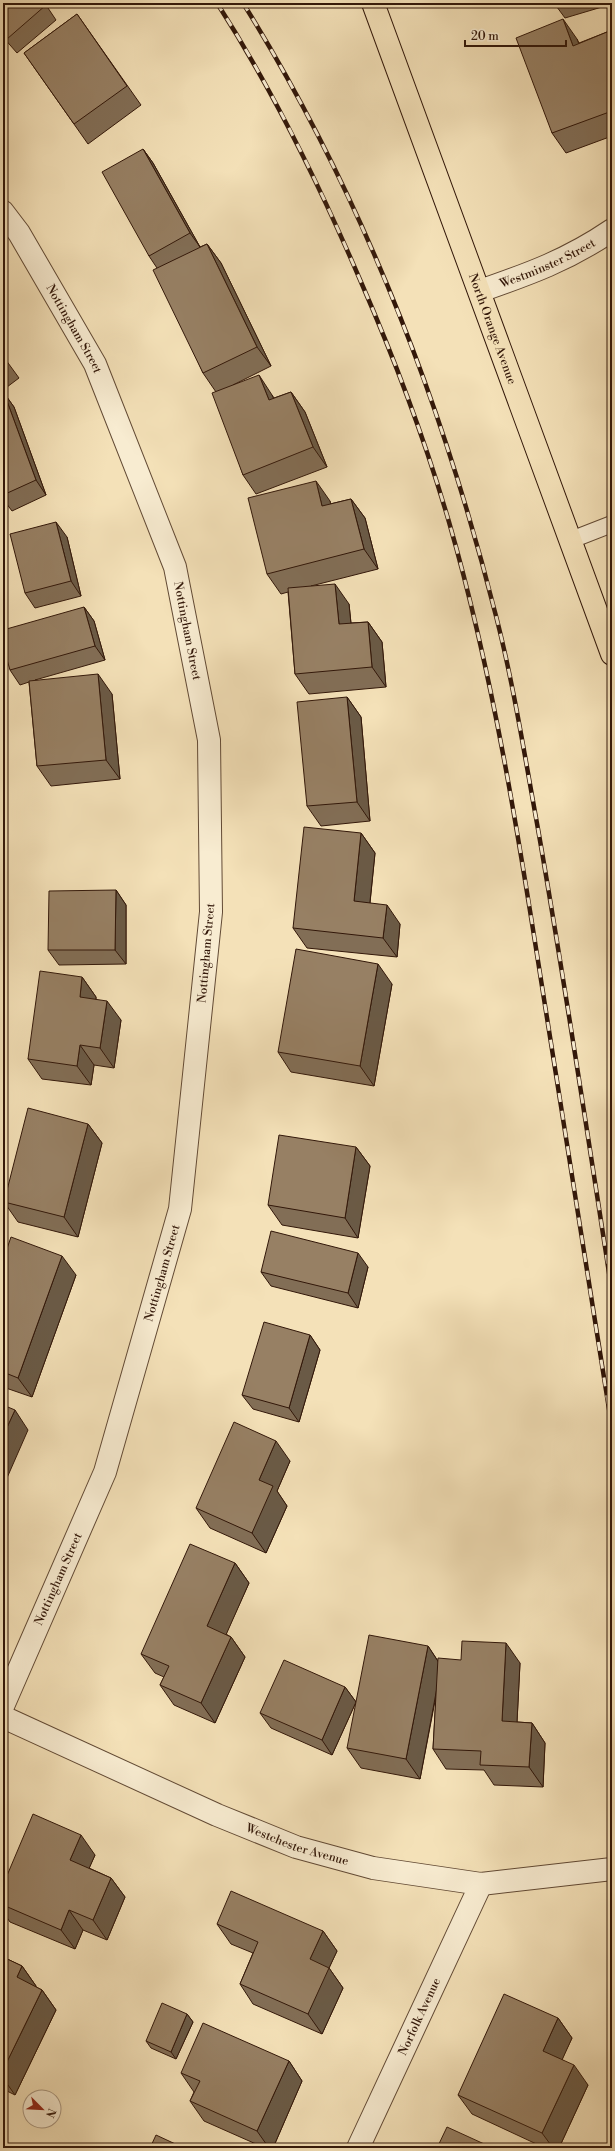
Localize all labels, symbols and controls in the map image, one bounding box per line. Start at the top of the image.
scale bar [465,22,566,48]
text: 20 m [471,29,499,44]
street label: Westminster Street [497,235,599,292]
street label: North Orange Avenue [465,271,519,386]
street label: Nottingham Street [42,282,105,376]
street label: Nottingham Street [170,580,204,682]
street label: Nottingham Street [195,902,218,1004]
street label: Nottingham Street [141,1222,184,1323]
street label: Nottingham Street [31,1530,86,1628]
street label: Westchester Avenue [243,1820,350,1869]
street label: Norfolk Avenue [395,1976,444,2058]
north arrow [22,2089,62,2129]
text: N [42,2106,58,2120]

